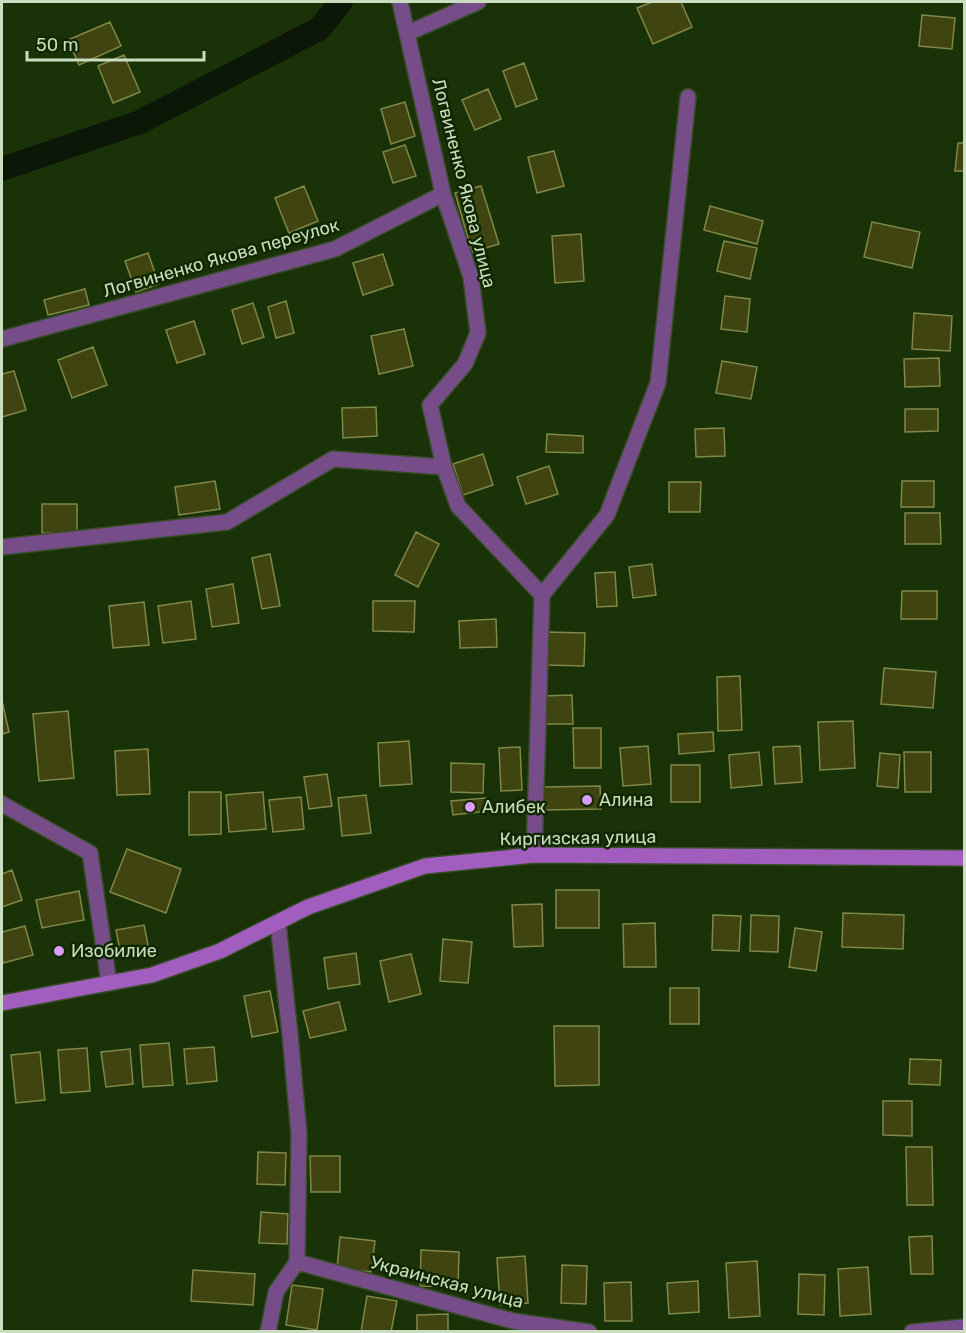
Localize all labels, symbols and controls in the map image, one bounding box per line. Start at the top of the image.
scale bar [27,24,204,62]
text: 50 m [36,34,79,56]
street label: Логвиненко Якова улица [427,76,501,290]
street label: Логвиненко Якова переулок [100,214,342,302]
place label: Алина [599,789,653,811]
marker: Алина [580,793,594,807]
place label: Алибек [482,796,546,818]
marker: Алибек [463,800,477,814]
street label: Киргизская улица [499,826,657,850]
place label: Изобилие [71,940,157,962]
marker: Изобилие [52,944,66,958]
street label: Украинская улица [368,1251,526,1313]

